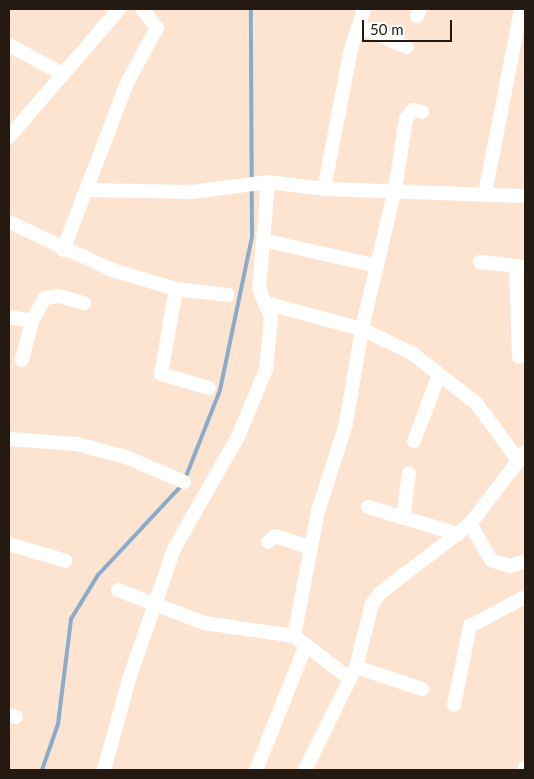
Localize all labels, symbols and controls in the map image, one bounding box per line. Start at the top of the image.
scale bar [364,10,454,42]
text: 50 m [370,20,404,38]

